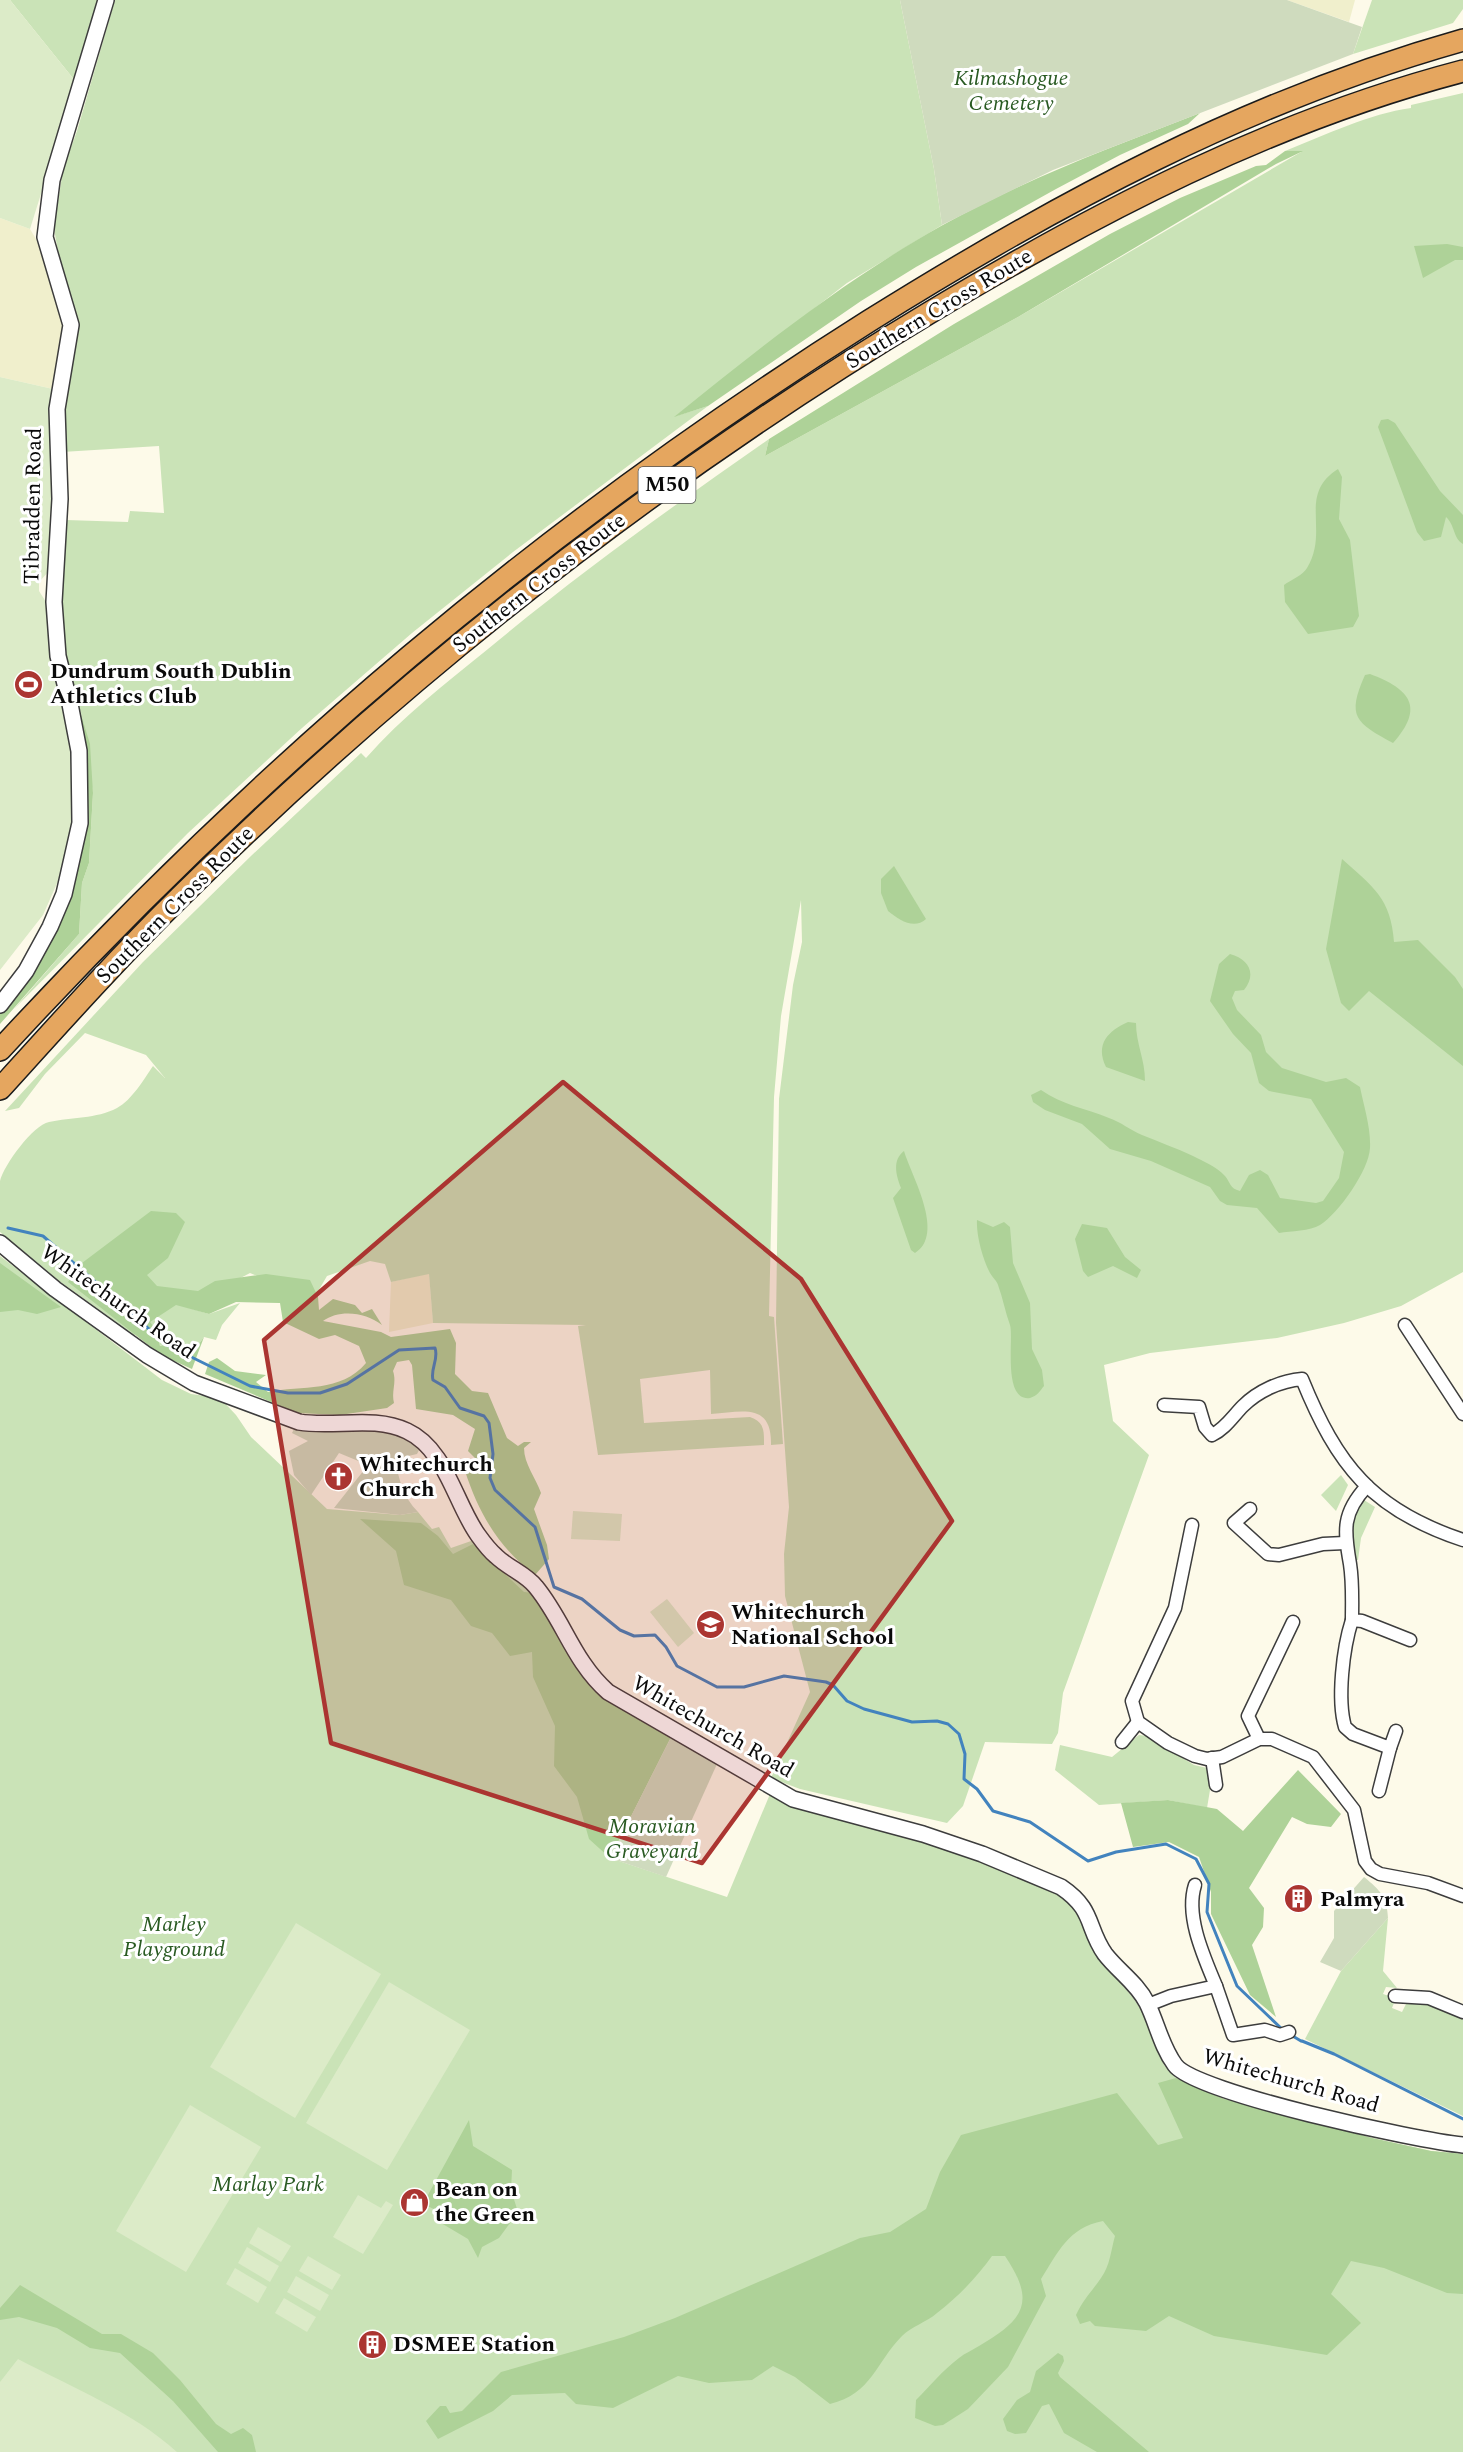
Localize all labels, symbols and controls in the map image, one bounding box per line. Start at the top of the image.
park label: Kilmashogue Cemetery [954,62,1068,120]
street label: Southern Cross Route [839,240,1039,378]
street label: Tibradden Road [15,427,51,585]
road number: M50 [638,467,696,503]
street label: Southern Cross Route [445,505,633,661]
place label: Dundrum South Dublin Athletics Club [50,655,292,713]
sports icon: Dundrum South Dublin Athletics Club [13,668,45,700]
street label: Southern Cross Route [88,818,262,992]
street label: Whitechurch Road [34,1236,202,1368]
place label: Whitechurch Church [359,1448,493,1506]
church icon: Whitechurch Church [322,1461,354,1493]
place label: Whitechurch National School [731,1596,894,1654]
school or university icon: Whitechurch National School [694,1609,726,1641]
street label: Whitechurch Road [626,1667,800,1787]
park label: Moravian Graveyard [606,1810,698,1868]
building icon: Palmyra [1283,1883,1315,1915]
place label: Palmyra [1320,1883,1405,1916]
park label: Marley Playground [123,1908,225,1966]
street label: Whitechurch Road [1199,2040,1383,2122]
park label: Marlay Park [212,2168,324,2201]
place label: Bean on the Green [435,2173,536,2231]
shop icon: Bean on the Green [398,2186,430,2218]
building icon: DSMEE Station [356,2328,388,2360]
place label: DSMEE Station [393,2328,555,2361]

